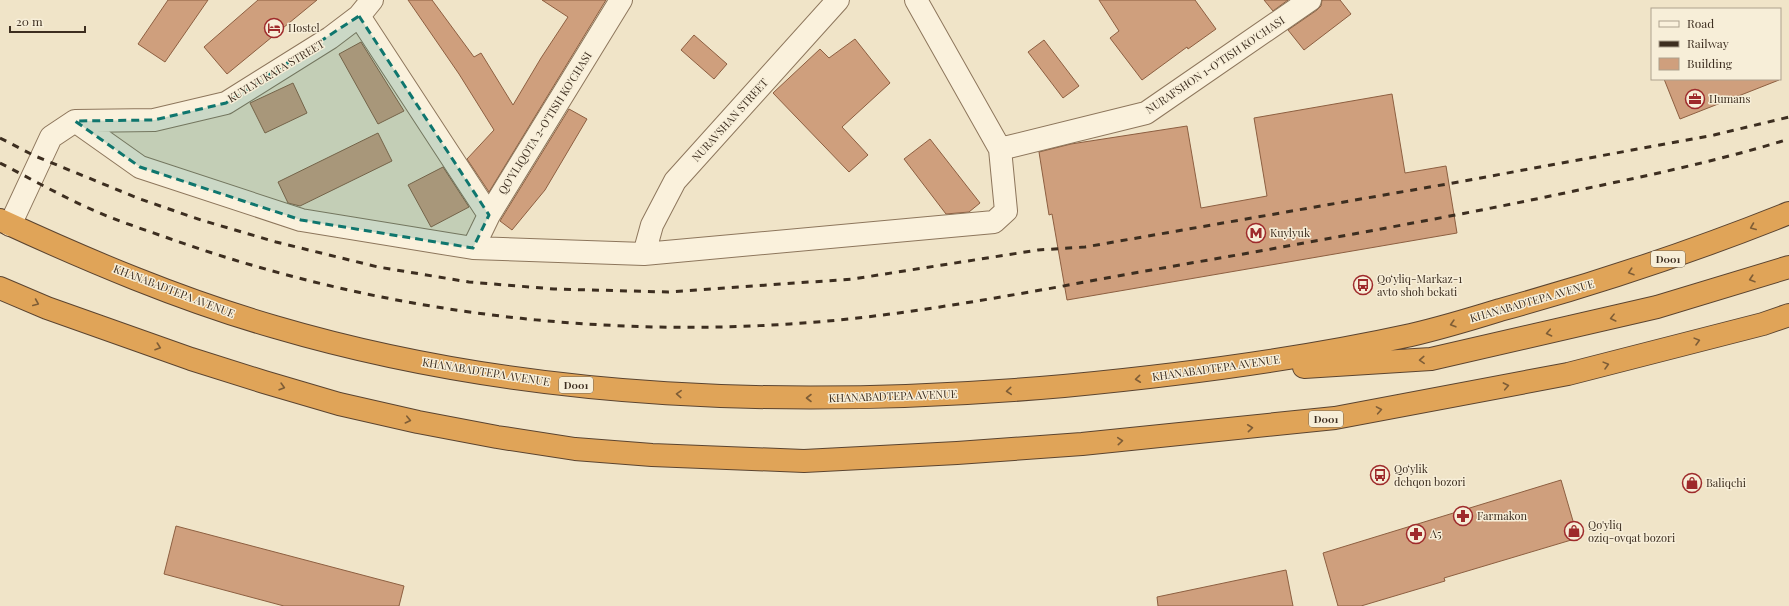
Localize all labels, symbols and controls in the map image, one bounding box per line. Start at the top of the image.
scale bar [10,8,85,34]
legend [1651,8,1781,80]
street label: NURAFSHON 1-O'TISH KO'CHASI [1142,12,1287,117]
text: 20 m [16,13,43,29]
text: Road [1687,15,1714,31]
hotel icon: Hostel [263,17,285,39]
place label: Hostel [288,20,320,35]
text: Railway [1687,35,1729,51]
street label: KUYLYUKATA STREET [224,36,327,105]
street label: QO'YLIQOTA 2-O'TISH KO'CHASI [494,48,595,197]
text: Building [1687,55,1733,71]
street label: NURAVSHAN STREET [688,75,771,165]
office icon: Humans [1684,88,1706,110]
place label: Humans [1709,91,1750,106]
metro station icon: Kuylyuk [1245,222,1267,244]
one-way arrow [1749,223,1756,231]
place label: Kuylyuk [1270,225,1310,240]
road number: D001 [1651,251,1685,267]
street label: KHANABADTEPA AVENUE [111,260,237,321]
one-way arrow [1627,267,1634,275]
place label: Qoʻyliq-Markaz-1 avto shoh bekati [1377,271,1462,299]
bus stop icon: Qoʻyliq-Markaz-1 avto shoh bekati [1352,274,1374,296]
one-way arrow [1749,274,1756,283]
street label: KHANABADTEPA AVENUE [1468,275,1596,325]
one-way arrow [31,298,39,306]
one-way arrow [1610,313,1617,322]
one-way arrow [1449,319,1456,327]
one-way arrow [1546,328,1552,336]
one-way arrow [1694,337,1701,346]
one-way arrow [154,343,161,351]
street label: KHANABADTEPA AVENUE [1151,351,1281,384]
street label: KHANABADTEPA AVENUE [421,354,551,389]
one-way arrow [1419,355,1425,364]
one-way arrow [1602,361,1609,369]
one-way arrow [1135,374,1141,383]
road number: D001 [559,377,593,393]
one-way arrow [278,383,285,391]
one-way arrow [1503,383,1509,391]
street label: KHANABADTEPA AVENUE [828,386,958,405]
one-way arrow [1006,386,1012,395]
one-way arrow [676,389,682,398]
one-way arrow [806,394,812,402]
one-way arrow [1375,407,1382,415]
road number: D001 [1309,411,1343,427]
one-way arrow [404,415,411,423]
one-way arrow [1247,424,1253,433]
one-way arrow [1117,436,1123,445]
place label: Qo‘ylik dehqon bozori [1394,461,1466,489]
bus stop icon: Qo‘ylik dehqon bozori [1369,464,1391,486]
shop icon: Baliqchi [1681,472,1703,494]
place label: Baliqchi [1706,475,1746,490]
pharmacy icon: Farmakon [1452,505,1474,527]
place label: Farmakon [1477,508,1527,523]
place label: Qo'yliq oziq-ovqat bozori [1588,517,1675,545]
shop icon: Qo'yliq oziq-ovqat bozori [1563,520,1585,542]
pharmacy icon: A5 [1405,523,1427,545]
place label: A5 [1429,526,1442,541]

